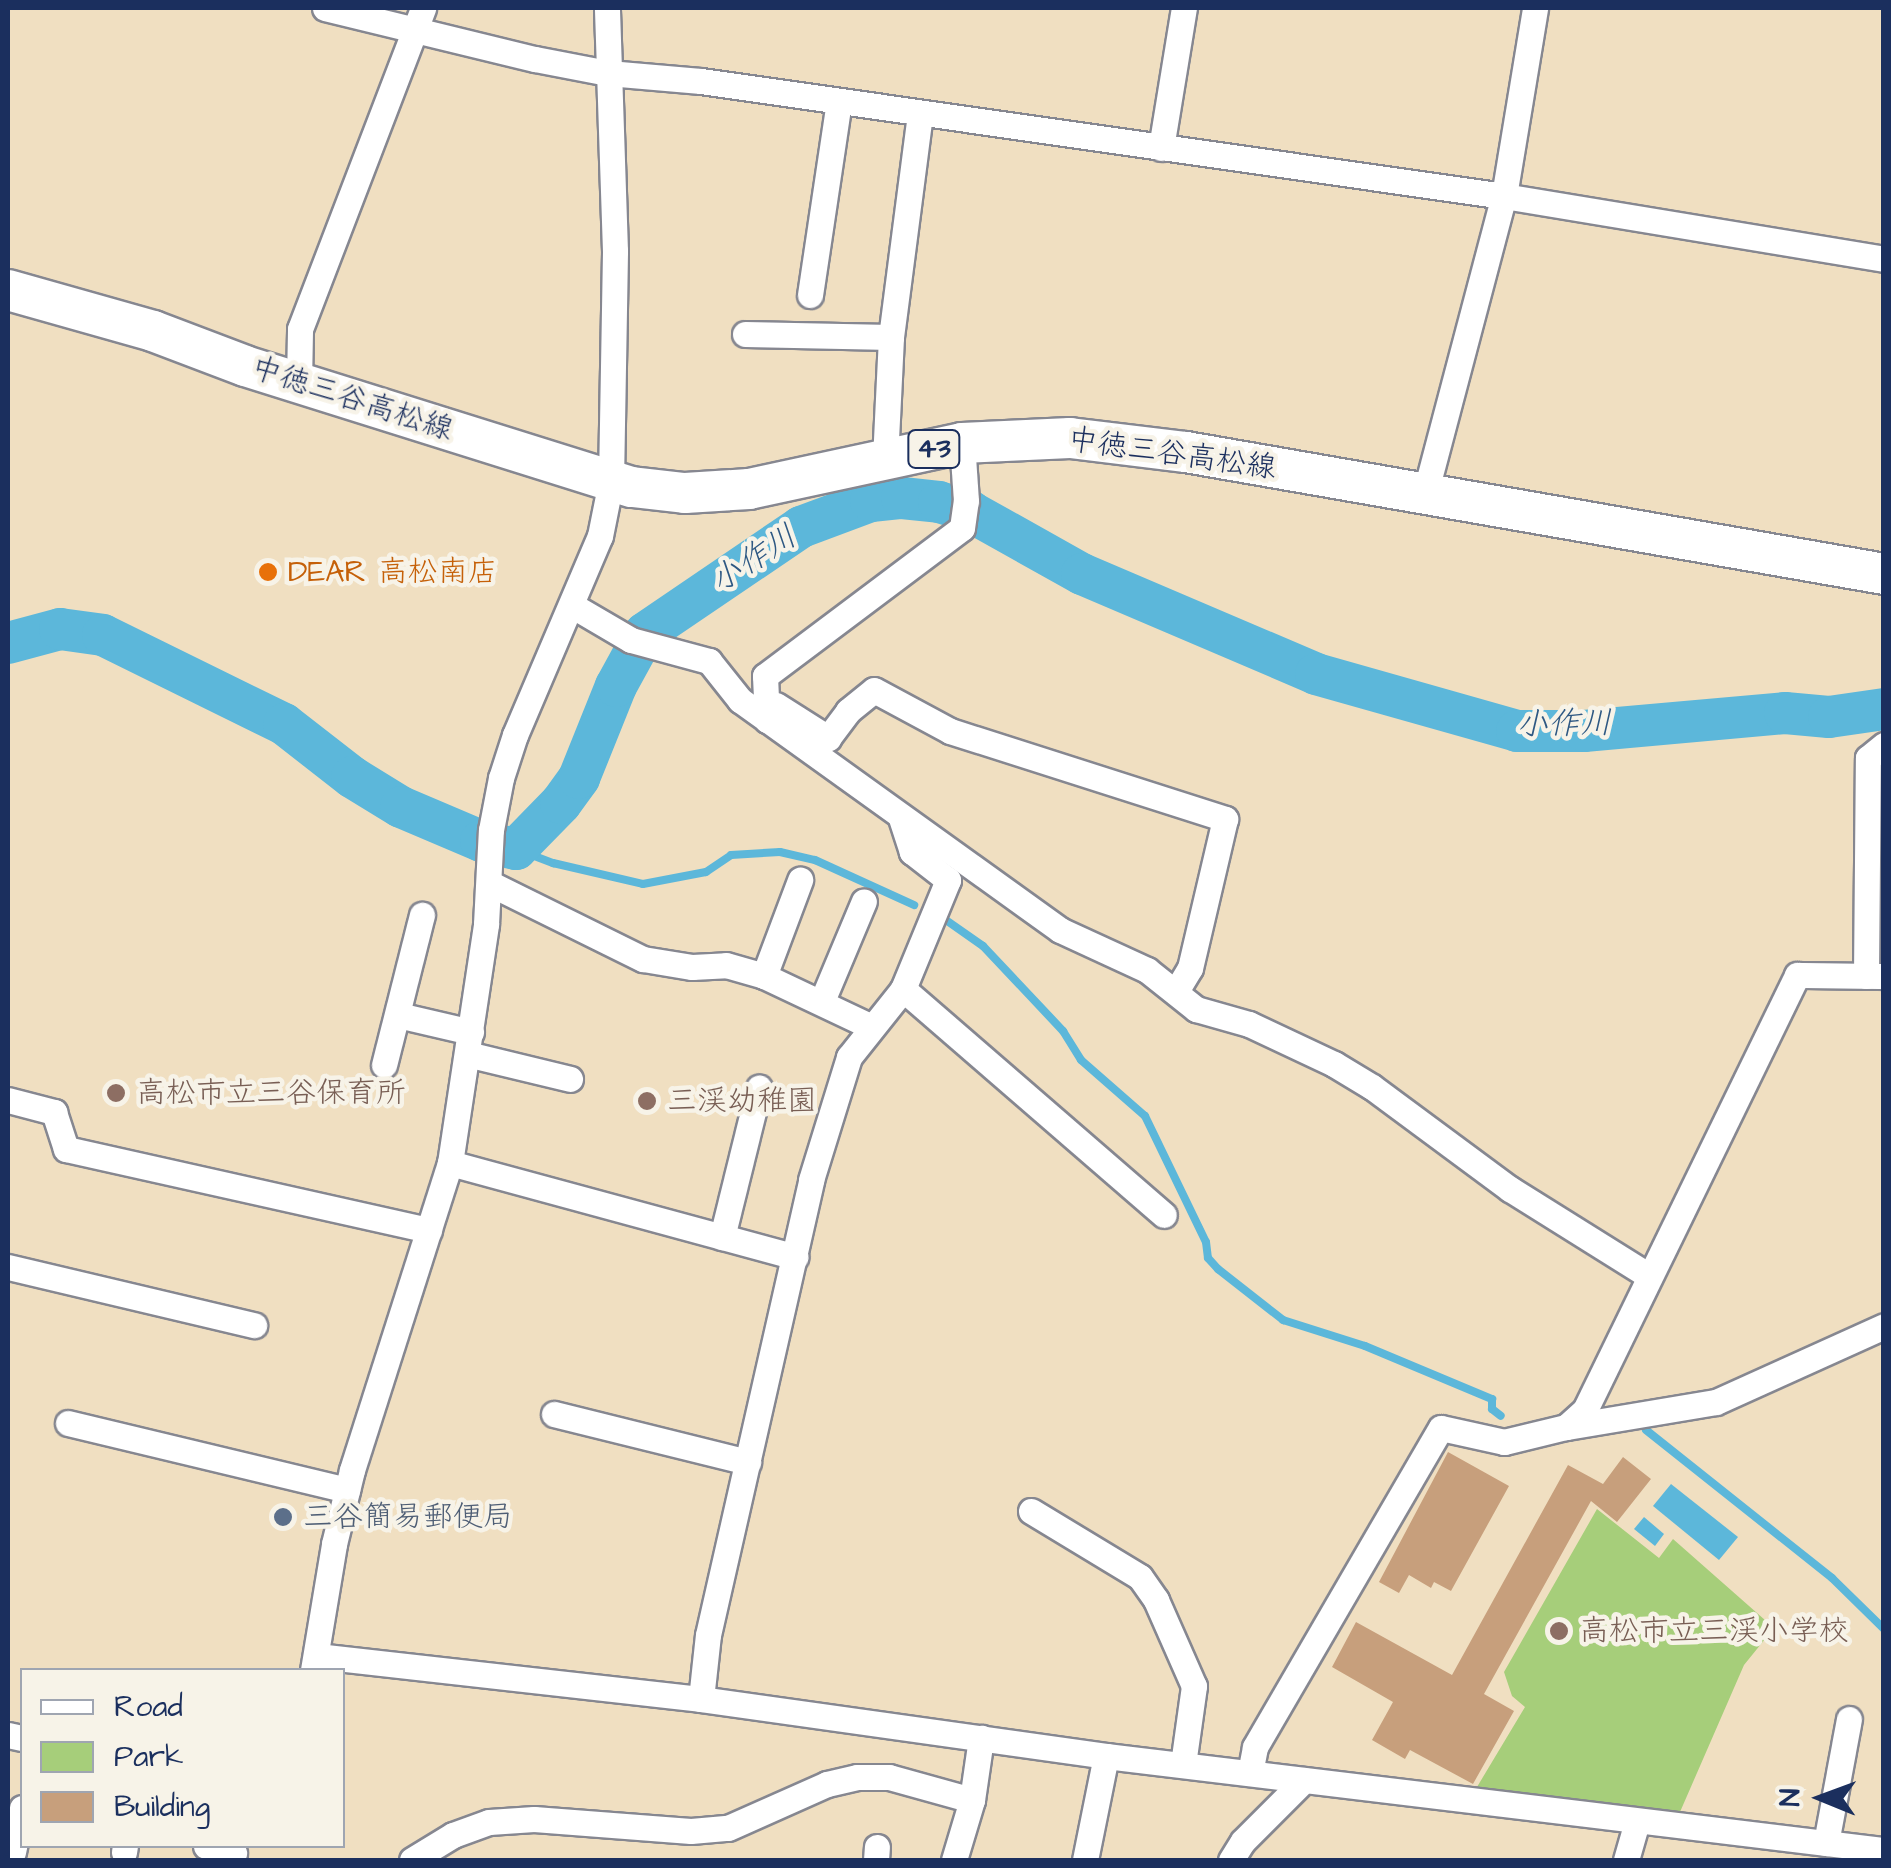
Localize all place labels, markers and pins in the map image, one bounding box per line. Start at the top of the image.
place label: DEAR 高松南店 [288,554,498,590]
marker: DEAR 高松南店 [257,561,279,583]
place label: 高松市立三谷保育所 [136,1075,406,1111]
marker: 高松市立三谷保育所 [105,1082,127,1104]
place label: 三渓幼稚園 [667,1083,817,1119]
marker: 三渓幼稚園 [636,1090,658,1112]
place label: 三谷簡易郵便局 [303,1499,513,1535]
marker: 三谷簡易郵便局 [272,1506,294,1528]
place label: 高松市立三渓小学校 [1579,1613,1849,1649]
marker: 高松市立三渓小学校 [1548,1620,1570,1642]

